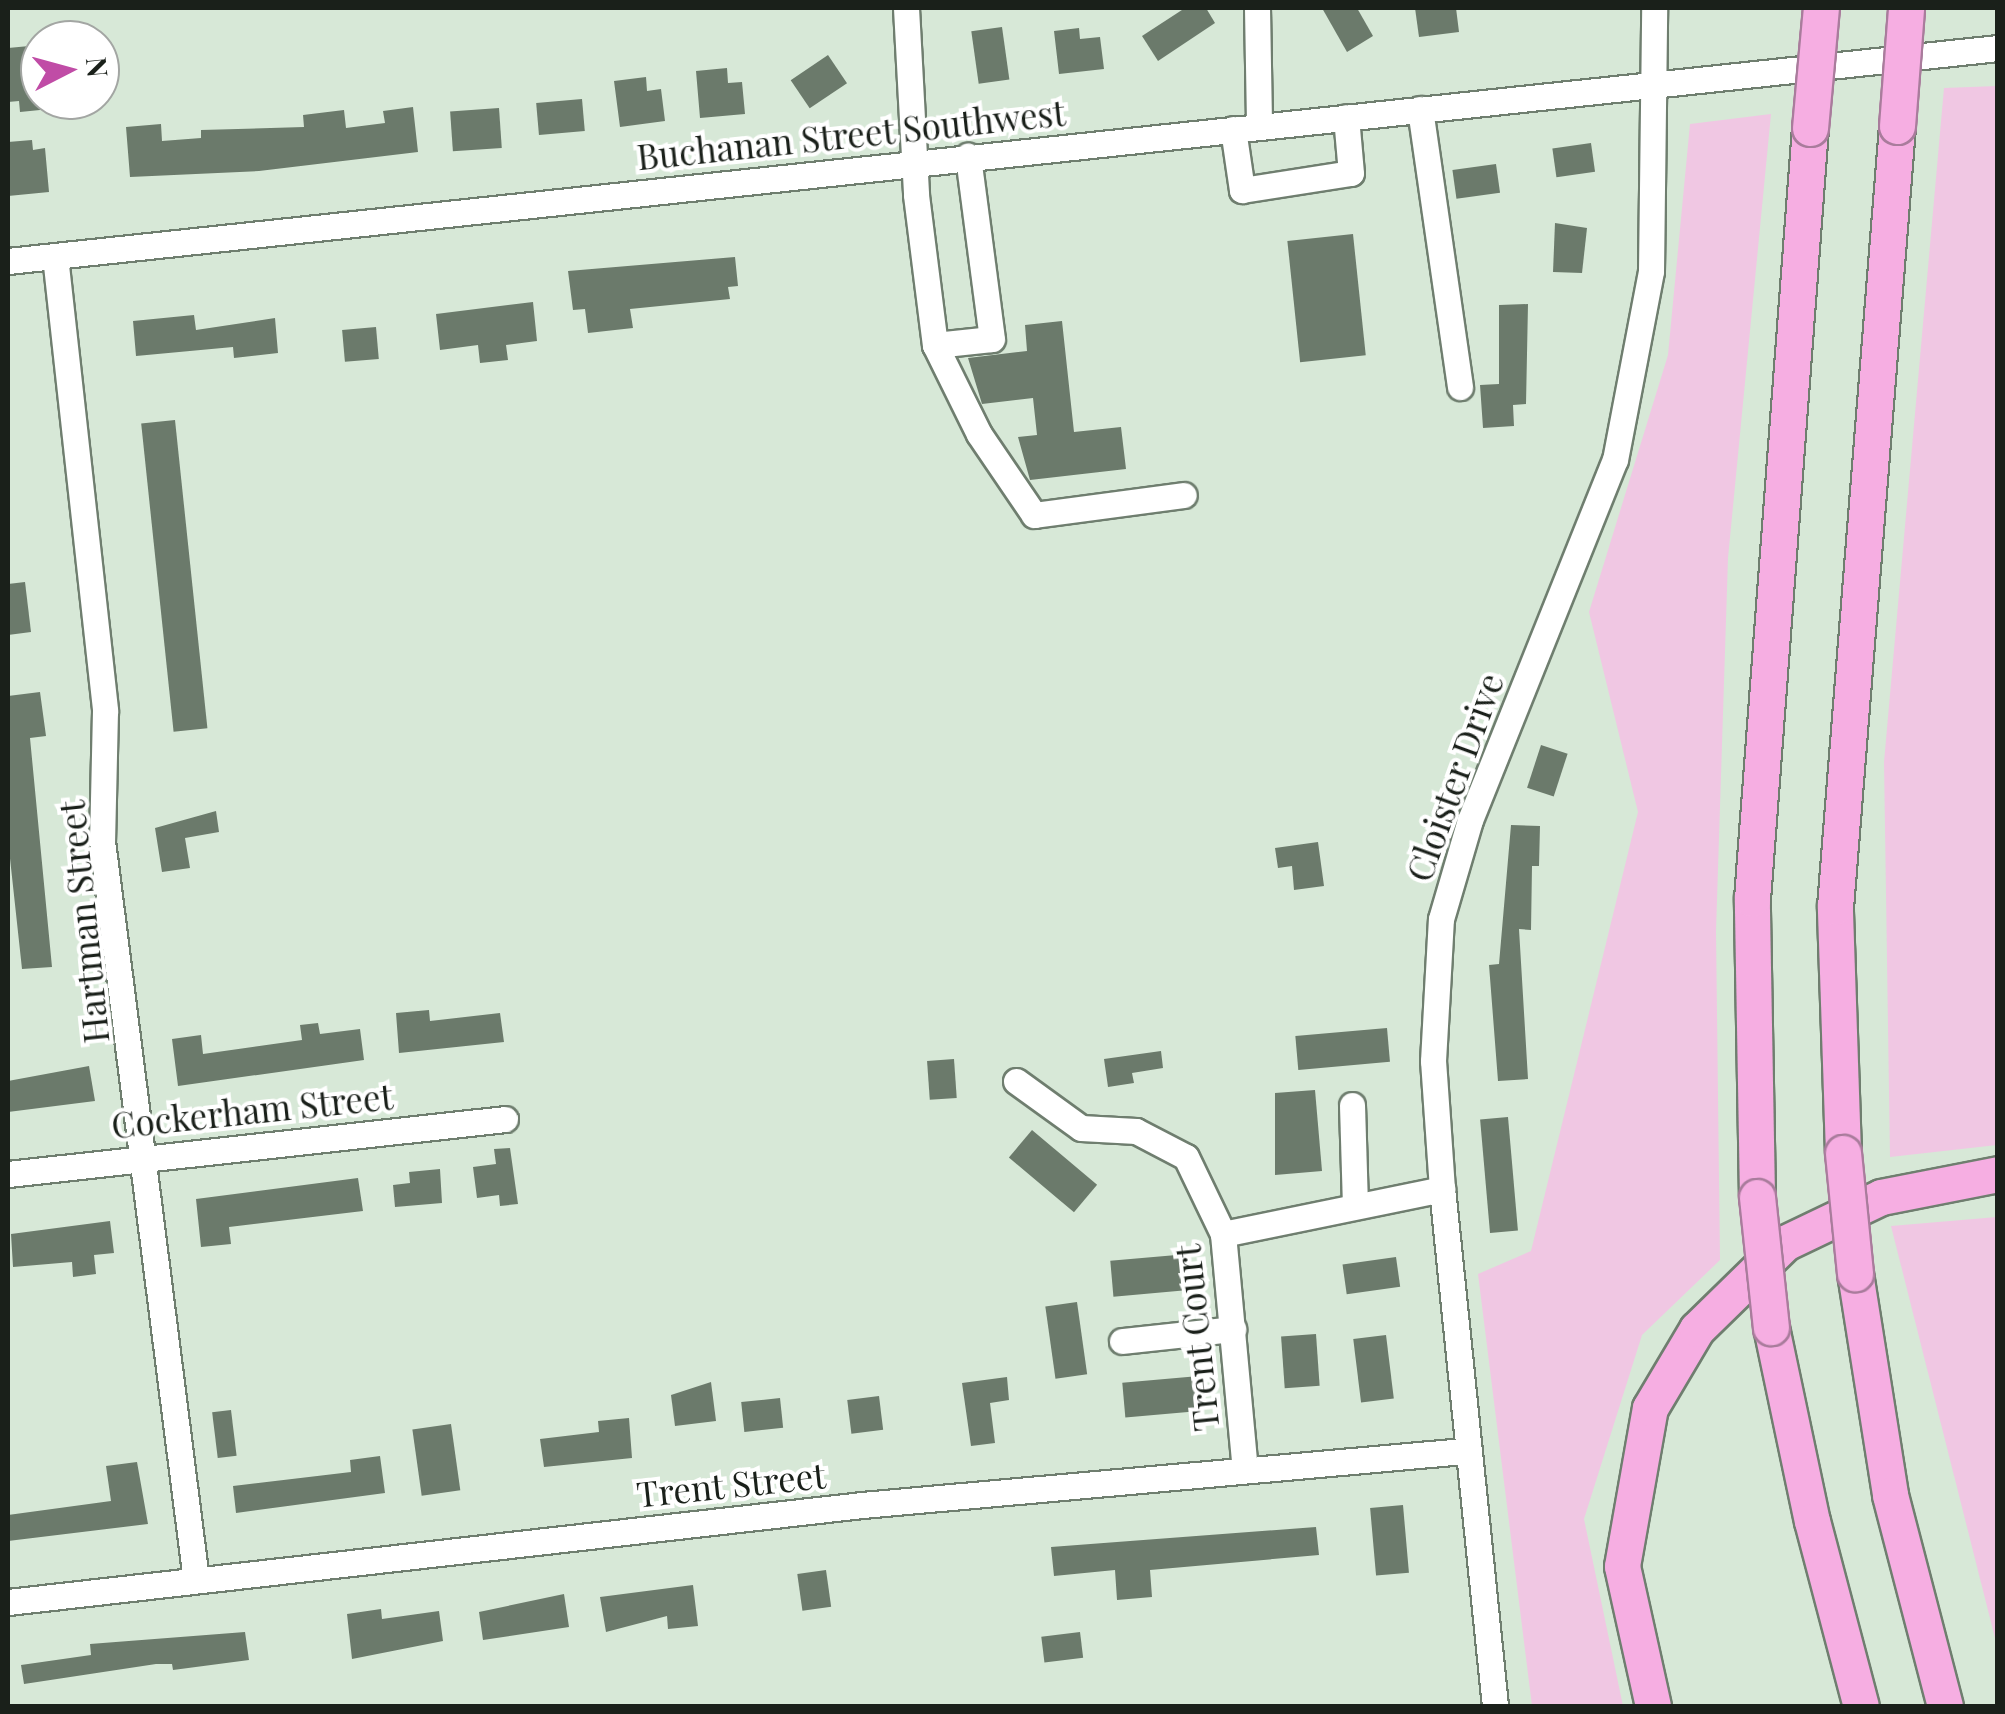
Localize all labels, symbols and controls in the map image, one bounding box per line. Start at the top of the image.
north arrow [20,20,120,120]
text: N [79,55,118,79]
street label: Buchanan Street Southwest [634,91,1068,177]
street label: Cloister Drive [1397,667,1511,887]
street label: Hartman Street [49,799,117,1045]
street label: Cockerham Street [109,1074,395,1146]
street label: Trent Court [1165,1242,1227,1434]
street label: Trent Street [634,1453,828,1515]

